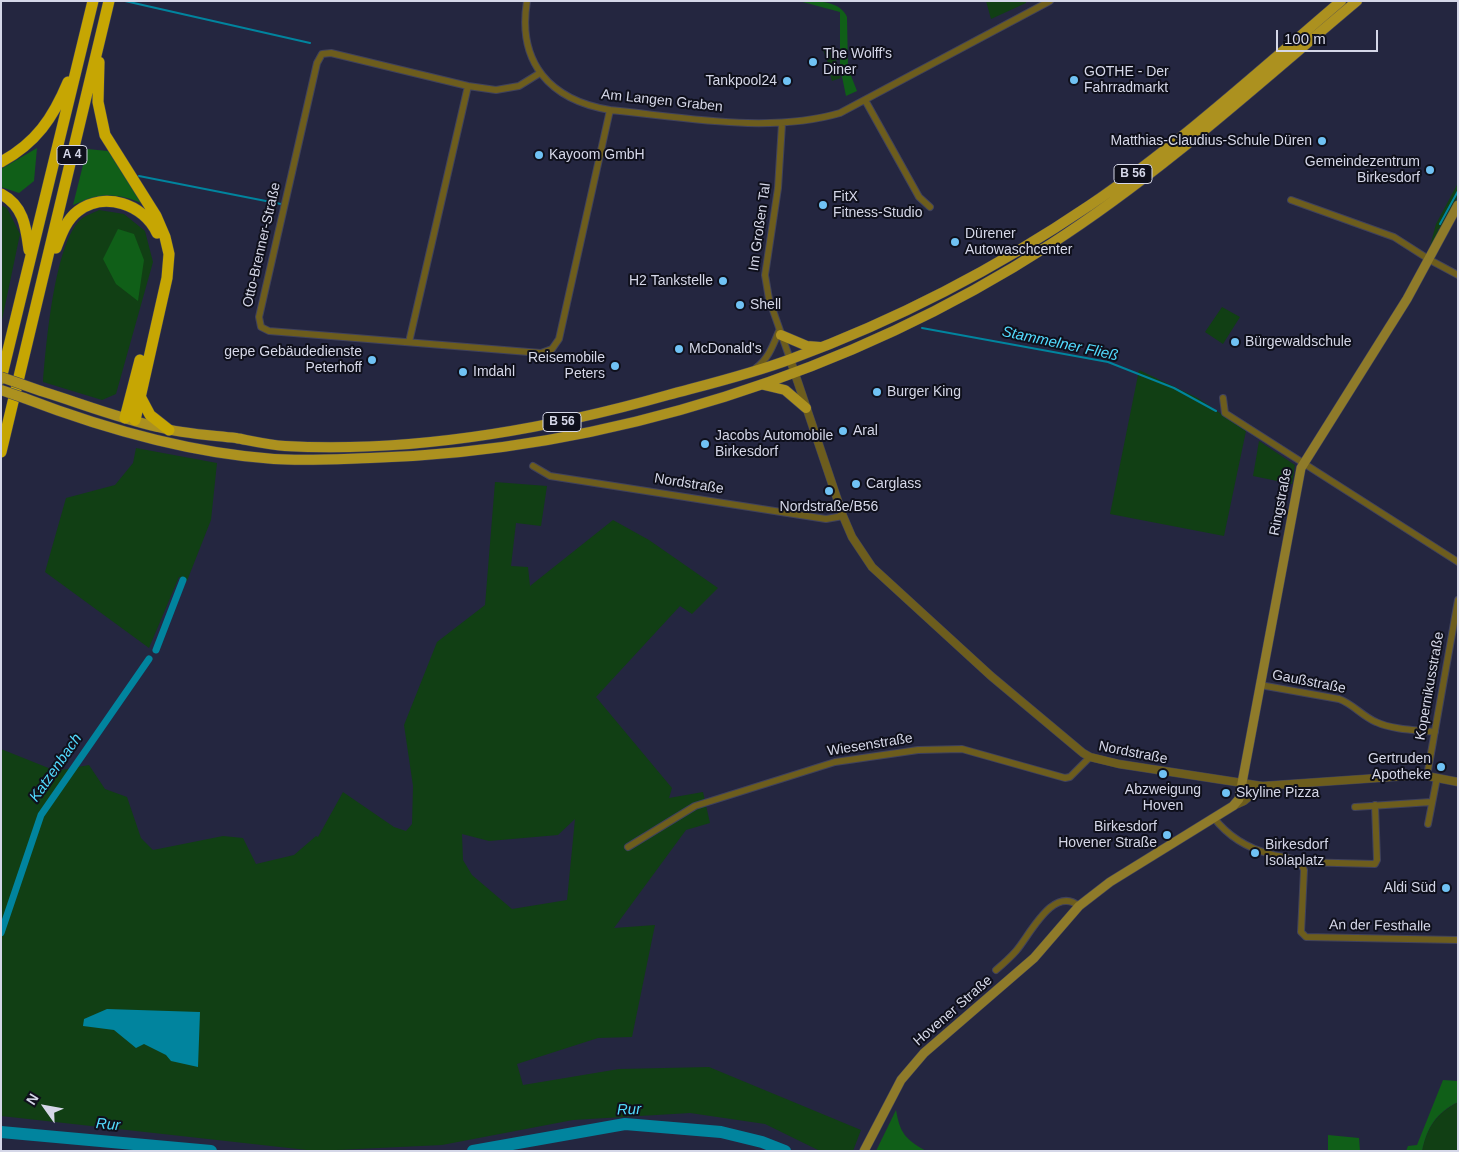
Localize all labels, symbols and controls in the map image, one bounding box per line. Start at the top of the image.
scale bar [1279,20,1382,52]
text: 100 m [1284,30,1326,47]
place label: The Wolff's Diner [823,46,892,78]
marker: The Wolff's Diner [807,56,819,68]
place label: GOTHE - Der Fahrradmarkt [1084,64,1169,96]
place label: Tankpool24 [705,73,777,89]
marker: GOTHE - Der Fahrradmarkt [1068,74,1080,86]
marker: Tankpool24 [781,75,793,87]
street label: Am Langen Graben [600,86,724,116]
place label: Matthias-Claudius-Schule Düren [1110,133,1312,149]
marker: Matthias-Claudius-Schule Düren [1316,135,1328,147]
road number: A 4 [57,146,87,164]
place label: Kayoom GmbH [549,147,645,163]
marker: Kayoom GmbH [533,149,545,161]
place label: Gemeindezentrum Birkesdorf [1305,154,1420,186]
road number: B 56 [1114,164,1152,183]
marker: Gemeindezentrum Birkesdorf [1424,164,1436,176]
street label: Otto-Brenner-Straße [239,181,285,309]
street label: Im Großen Tal [746,182,774,272]
place label: FitX Fitness-Studio [833,189,922,222]
marker: FitX Fitness-Studio [817,199,829,211]
place label: Dürener Autowaschcenter [965,226,1072,258]
marker: Dürener Autowaschcenter [949,236,961,248]
place label: H2 Tankstelle [629,273,713,289]
marker: H2 Tankstelle [717,275,729,287]
place label: Shell [750,297,781,313]
marker: Shell [734,299,746,311]
water label: Stammelner Fließ [1000,323,1120,365]
place label: Bürgewaldschule [1245,334,1352,350]
marker: Bürgewaldschule [1229,336,1241,348]
place label: McDonald's [689,341,762,357]
marker: McDonald's [673,343,685,355]
place label: gepe Gebäudedienste Peterhoff [224,344,362,377]
place label: Reisemobile Peters [528,350,605,382]
marker: gepe Gebäudedienste Peterhoff [366,354,378,366]
marker: Reisemobile Peters [609,360,621,372]
place label: Imdahl [473,364,515,380]
marker: Imdahl [457,366,469,378]
place label: Burger King [887,384,961,400]
marker: Burger King [871,386,883,398]
road number: B 56 [543,412,581,432]
place label: Aral [853,423,878,439]
marker: Aral [837,425,849,437]
place label: Jacobs Automobile Birkesdorf [715,428,833,461]
marker: Jacobs Automobile Birkesdorf [699,438,711,450]
street label: Ringstraße [1266,467,1296,537]
street label: Nordstraße [653,470,725,498]
place label: Carglass [866,476,921,492]
marker: Carglass [850,478,862,490]
marker: Nordstraße/B56 [823,485,835,497]
place label: Nordstraße/B56 [780,499,878,515]
street label: Kopernikusstraße [1412,631,1448,741]
street label: Gaußstraße [1271,667,1347,697]
water label: Katzenbach [26,730,86,806]
street label: Wiesenstraße [826,730,914,760]
street label: Nordstraße [1097,738,1169,768]
place label: Gertruden Apotheke [1368,751,1431,784]
marker: Gertruden Apotheke [1435,761,1447,773]
marker: Abzweigung Hoven [1157,768,1169,780]
place label: Abzweigung Hoven [1125,782,1201,814]
place label: Skyline Pizza [1236,785,1319,801]
marker: Skyline Pizza [1220,787,1232,799]
place label: Birkesdorf Hovener Straße [1058,819,1157,852]
marker: Birkesdorf Hovener Straße [1161,829,1173,841]
place label: Birkesdorf Isolaplatz [1265,837,1328,870]
marker: Birkesdorf Isolaplatz [1249,847,1261,859]
place label: Aldi Süd [1384,880,1436,896]
marker: Aldi Süd [1440,882,1452,894]
street label: An der Festhalle [1329,917,1431,935]
street label: Hovener Straße [910,972,996,1050]
north arrow [20,1082,70,1132]
text: N [23,1091,42,1108]
water label: Rur [617,1101,641,1119]
water label: Rur [95,1115,121,1135]

